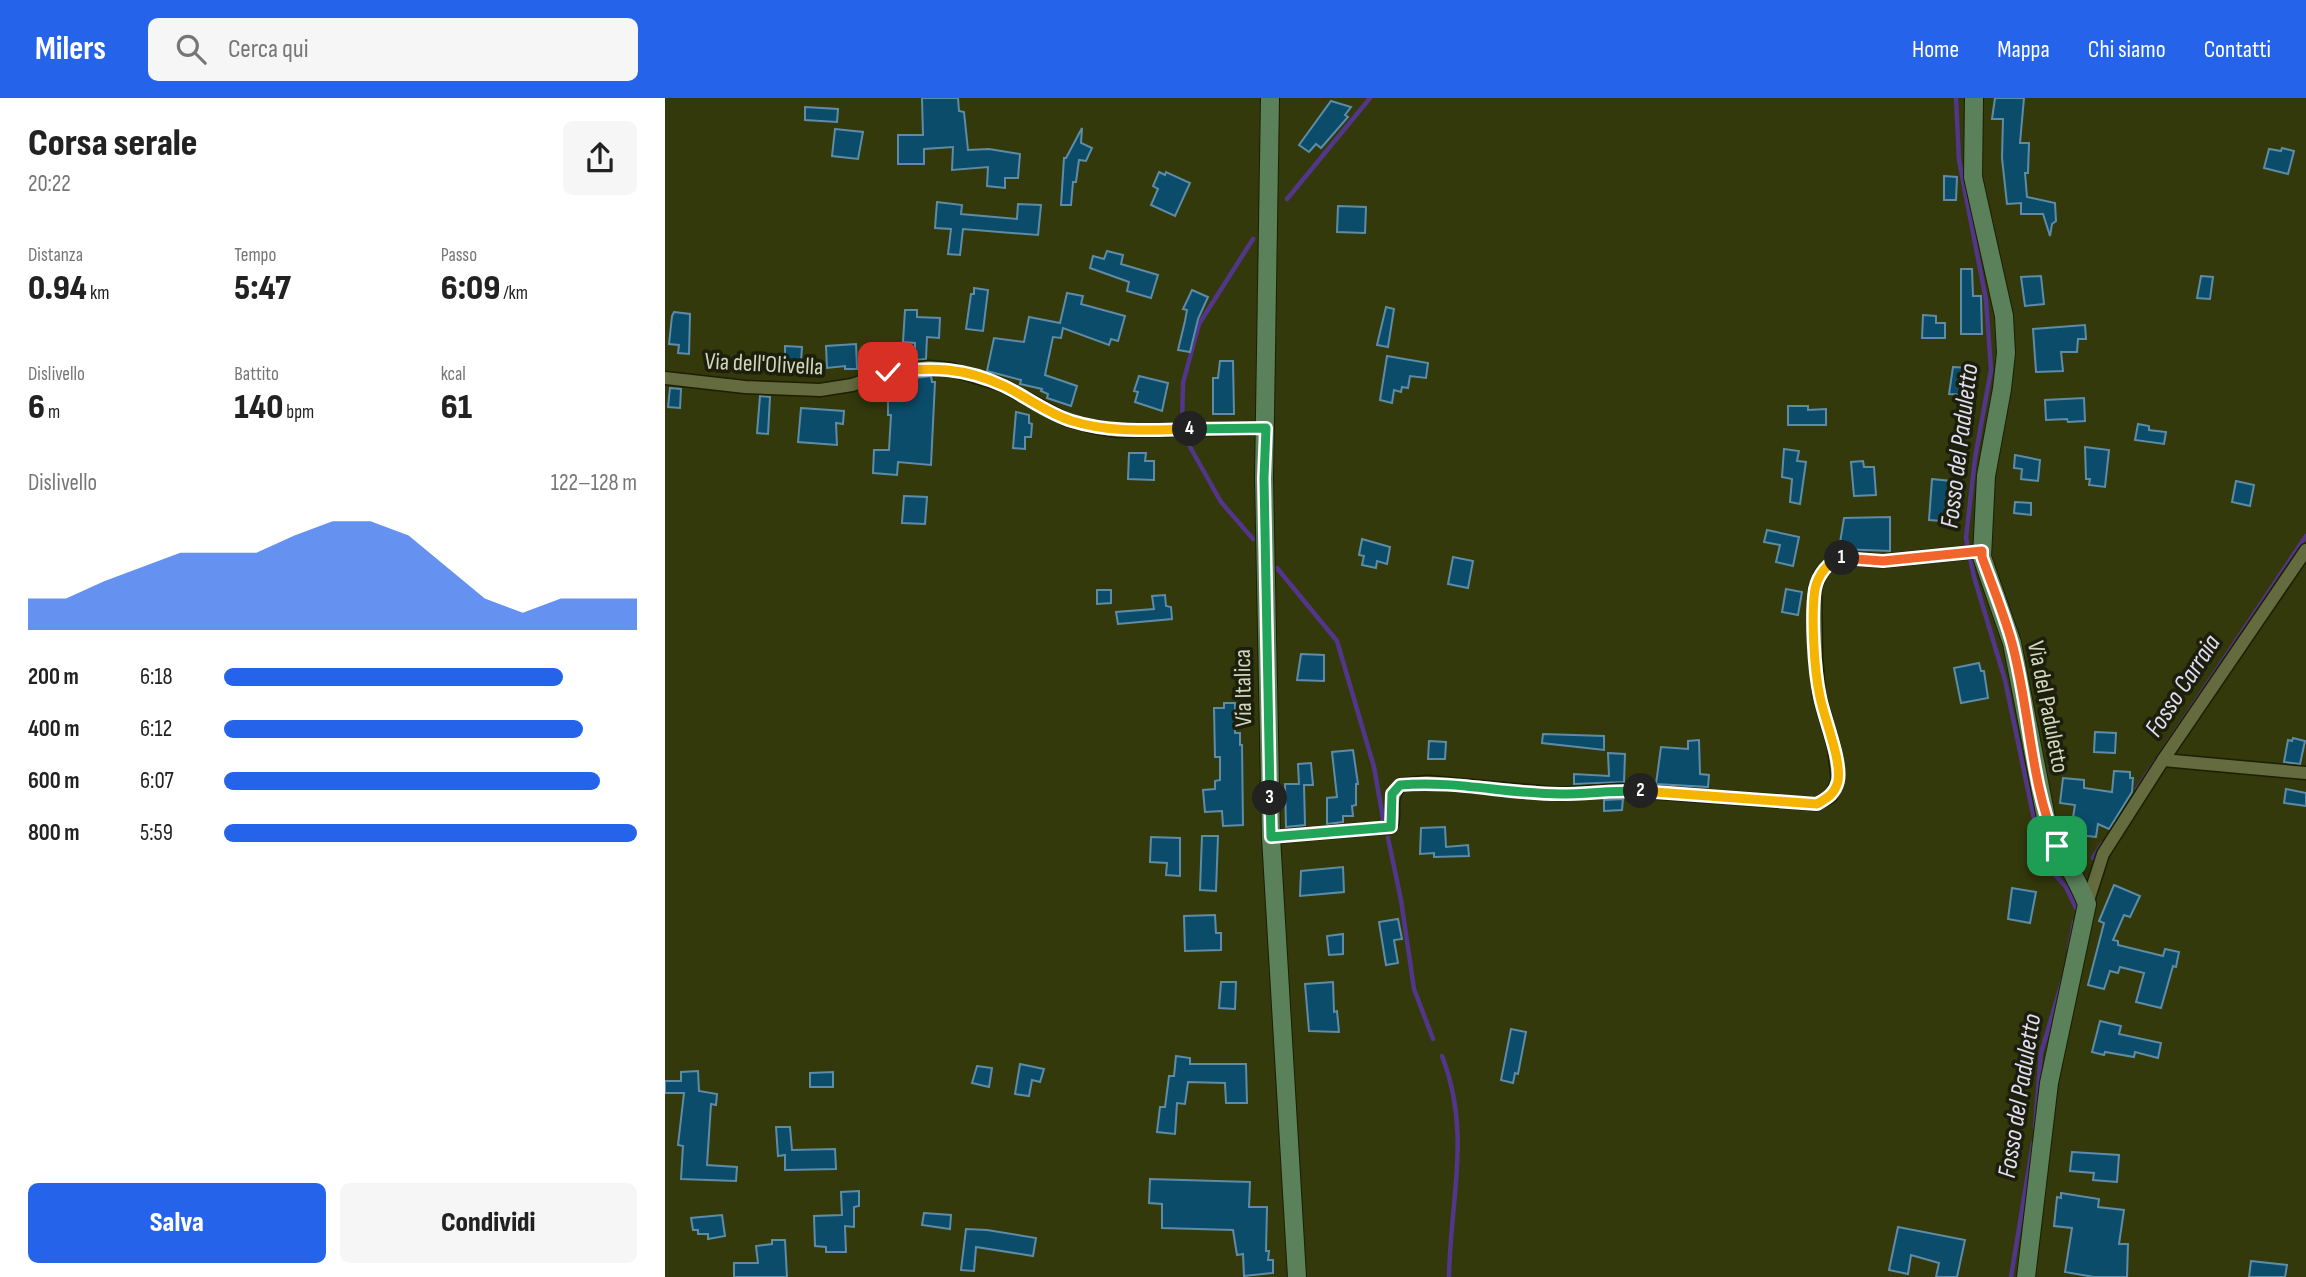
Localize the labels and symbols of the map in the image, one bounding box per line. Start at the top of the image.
pin [858,342,918,402]
street label: Via dell'Olivella [704,346,824,382]
water label: Fosso del Paduletto [1935,362,1986,530]
pin: 4 [1173,412,1207,446]
pin: 1 [1825,540,1859,575]
water label: Fosso Carraia [2139,629,2228,743]
street label: Via del Paduletto [2021,639,2075,775]
street label: Via Italica [1228,649,1258,727]
pin: 2 [1623,774,1658,808]
pin: 3 [1253,780,1287,816]
pin [2027,816,2087,876]
water label: Fosso del Paduletto [1992,1011,2048,1180]

